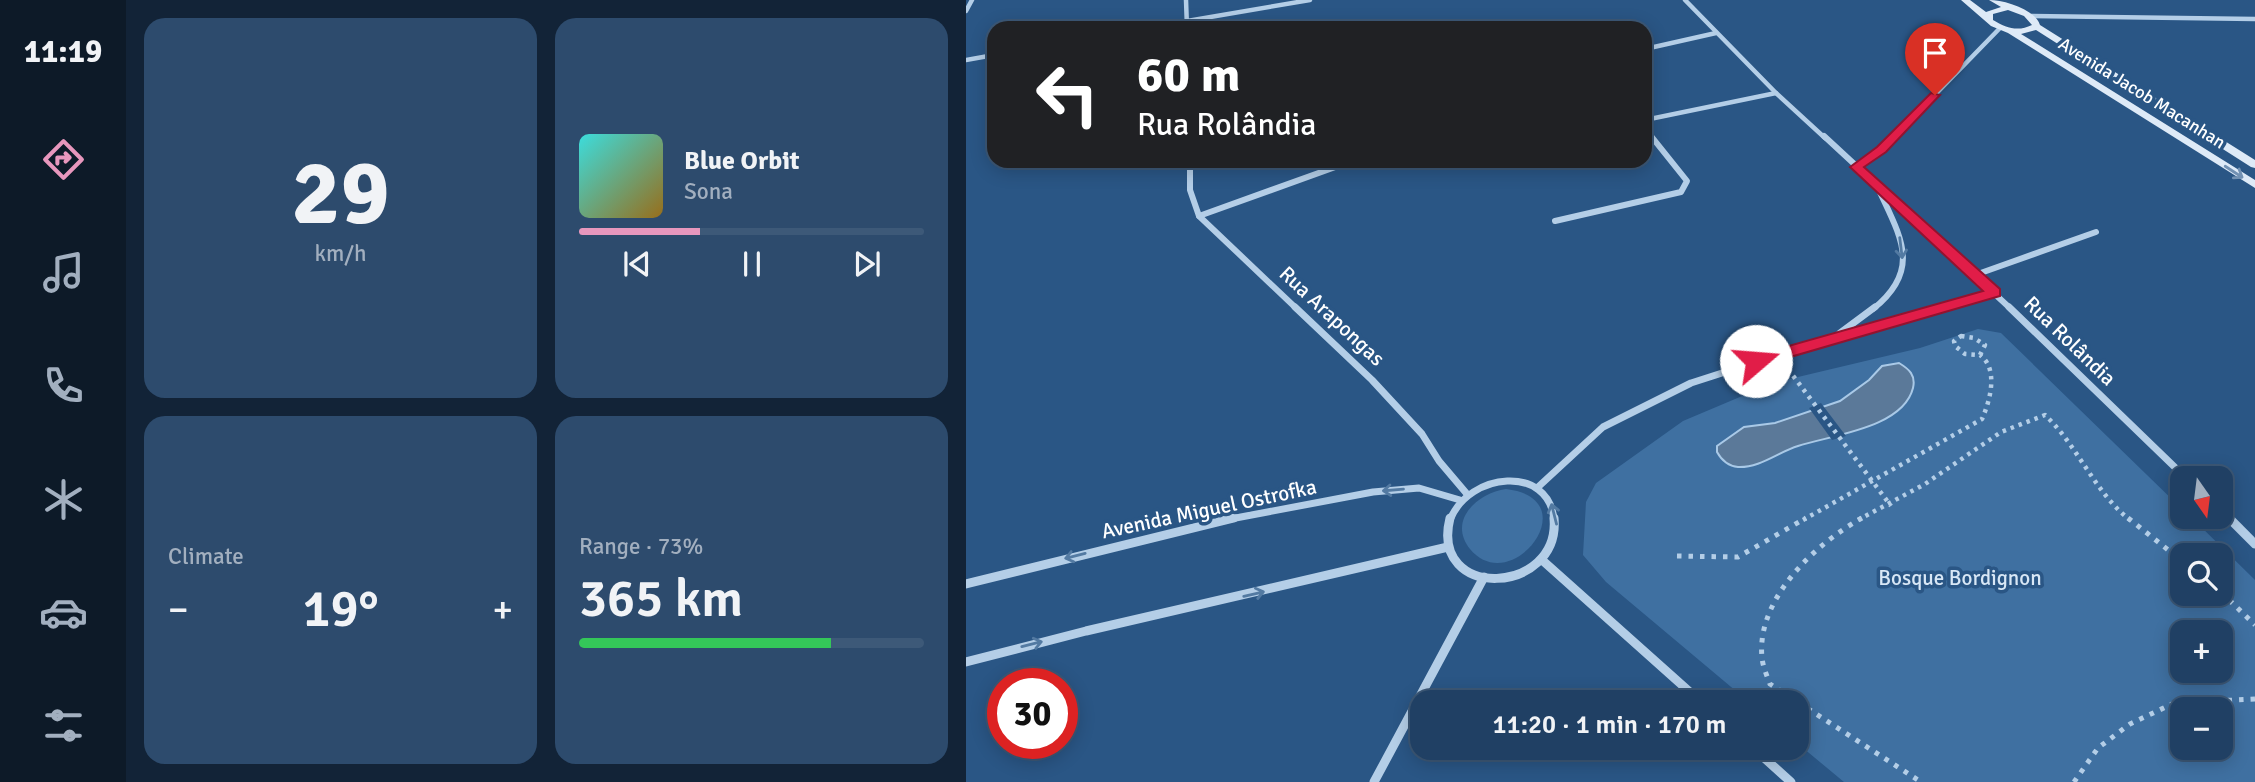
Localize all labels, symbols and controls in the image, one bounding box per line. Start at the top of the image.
pin [1905,23,1965,95]
text: 11:19 [24,32,102,71]
street label: Avenida Jacob Macanhan [2054,33,2230,153]
icon: arrive [1916,34,1954,72]
text: 60 m [1137,45,1240,105]
icon: left [1022,49,1113,140]
text: Rua Rolândia [1137,105,1317,144]
icon: directions [39,135,88,184]
text: 29 [291,137,390,250]
text: Blue Orbit [684,145,800,177]
one-way arrow [2224,165,2243,179]
text: Sona [684,177,733,206]
one-way arrow [1894,236,1907,259]
text: km/h [314,239,367,268]
icon: previous [618,245,656,283]
icon: pause [733,245,771,283]
icon: next [848,245,886,283]
icon: music [39,248,88,297]
street label: Rua Arapongas [1274,261,1390,371]
street label: Rua Rolândia [2019,291,2121,391]
position arrow [1719,324,1793,398]
icon: phone [39,361,88,410]
north arrow [2170,466,2233,528]
map controls [2170,466,2233,760]
street label: Avenida Miguel Ostrofka [1099,474,1319,544]
icon: climate [39,475,88,524]
one-way arrow [1383,484,1405,497]
one-way arrow [1547,504,1560,526]
text: Range · 73% [579,532,703,561]
text: Climate [168,542,244,571]
button: search [2170,543,2233,606]
one-way arrow [1064,550,1087,563]
park label: Bosque Bordignon [1878,565,2042,591]
text: 365 km [579,567,743,631]
text: 19° [302,577,379,641]
text: − [168,586,189,633]
text: + [492,586,513,633]
one-way arrow [1242,586,1265,600]
icon: car [39,588,88,637]
button: + [2170,620,2233,683]
one-way arrow [1020,637,1043,650]
speed limit sign: 30 [987,668,1078,759]
button: − [2170,697,2233,760]
icon: filters [39,701,88,750]
text: 11:20 · 1 min · 170 m [1493,709,1726,741]

